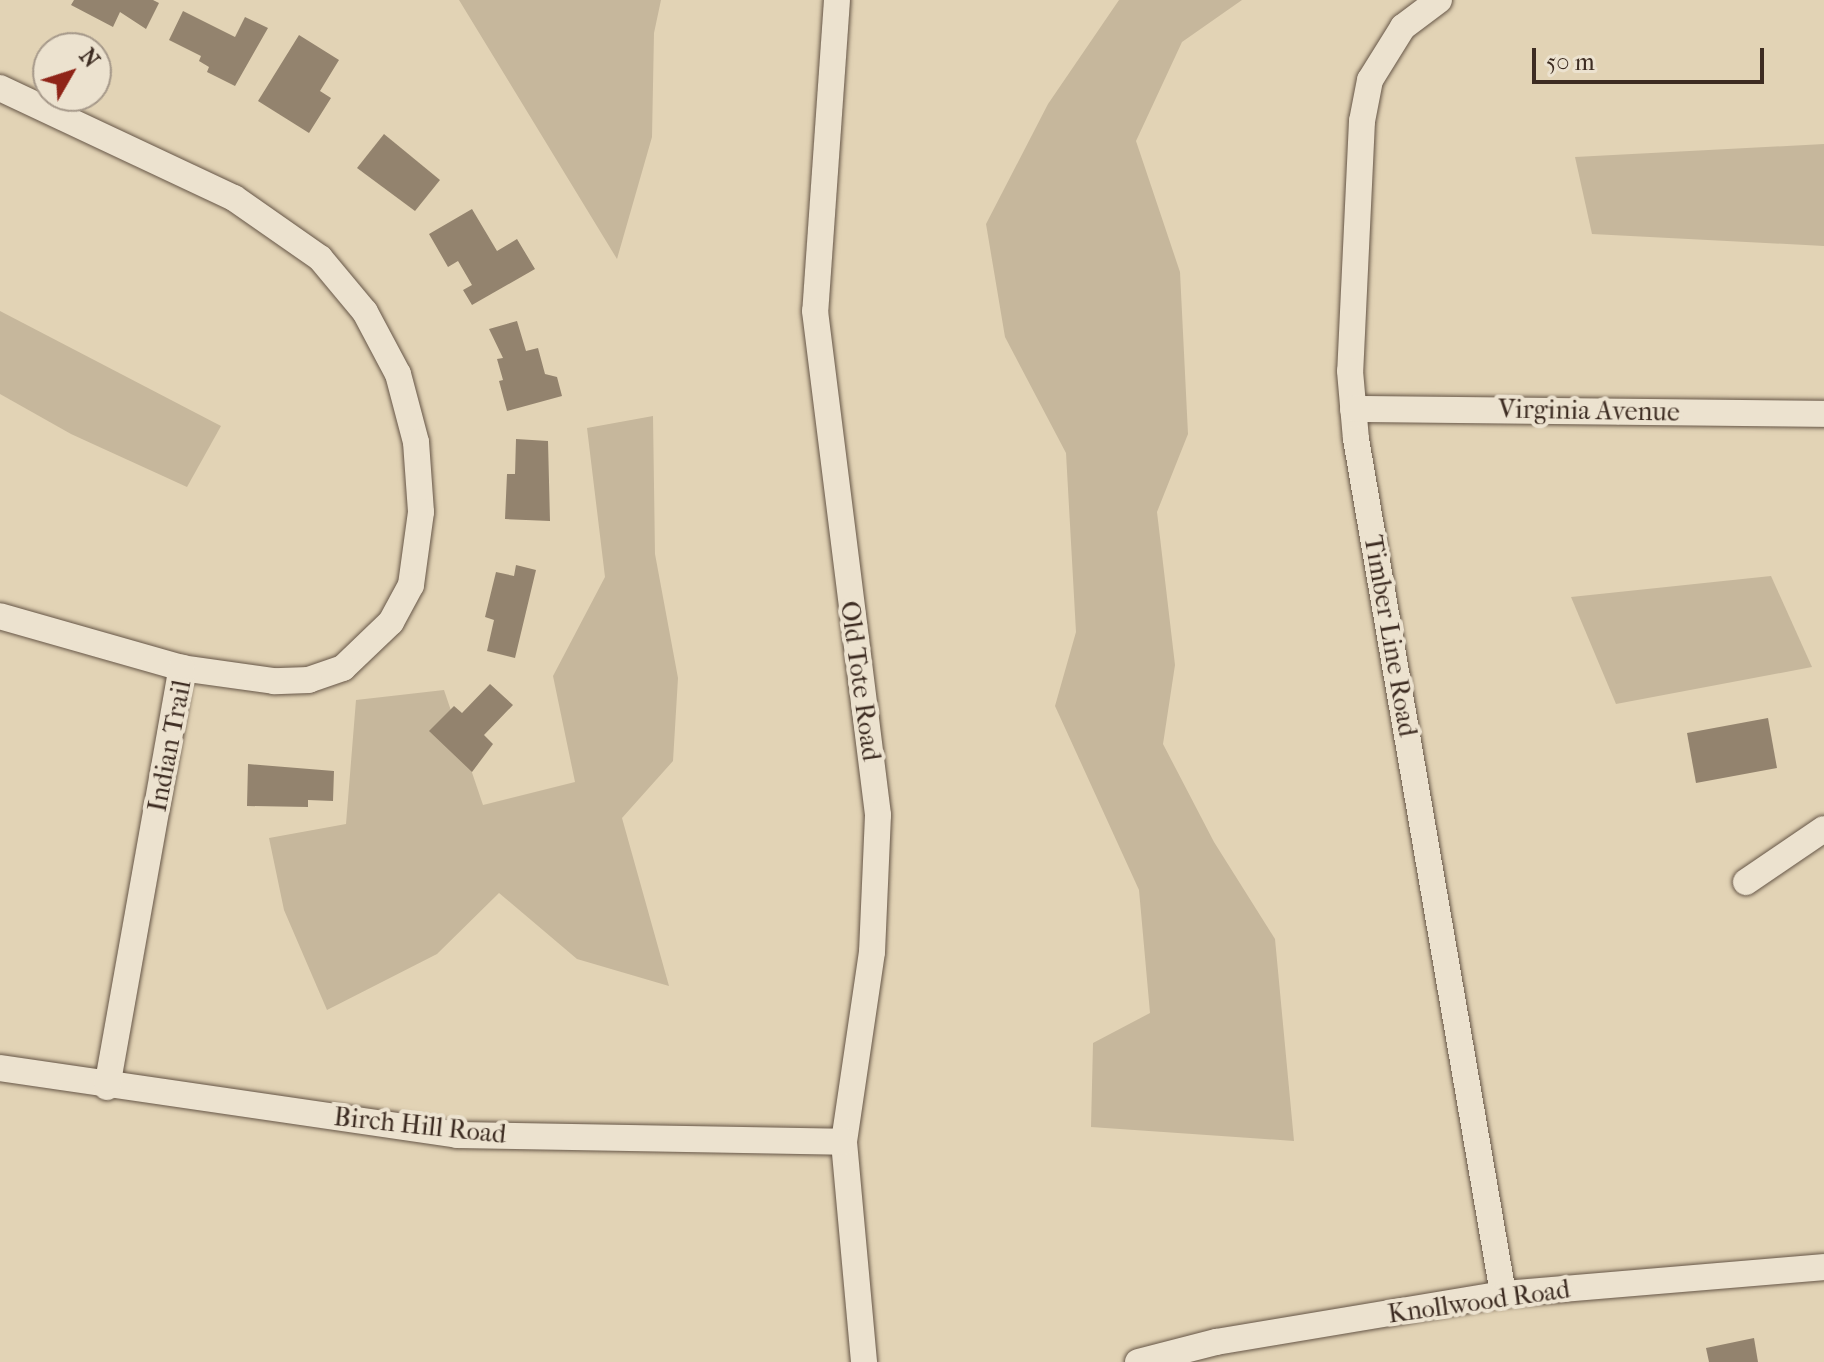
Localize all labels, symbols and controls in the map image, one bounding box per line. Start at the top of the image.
north arrow [32,32,112,112]
scale bar [1536,32,1768,82]
text: N [74,43,104,73]
text: 50 m [1546,48,1595,76]
street label: Virginia Avenue [1498,394,1680,428]
street label: Timber Line Road [1357,533,1423,739]
street label: Old Tote Road [833,599,887,763]
street label: Indian Trail [142,678,198,814]
street label: Birch Hill Road [332,1101,508,1151]
street label: Knollwood Road [1386,1274,1572,1330]

